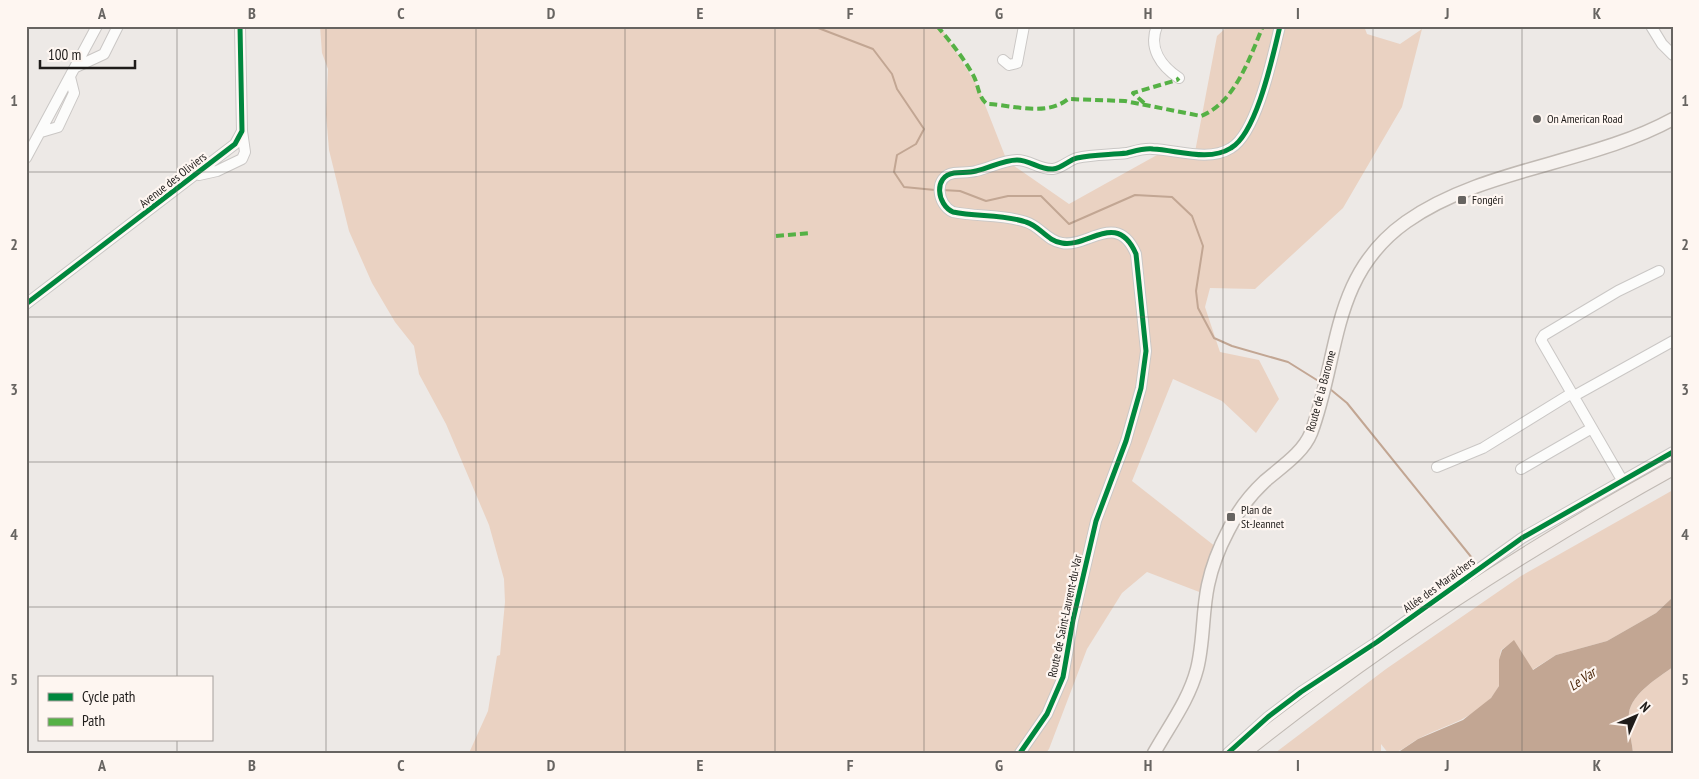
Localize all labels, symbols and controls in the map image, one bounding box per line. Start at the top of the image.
text: A [97,3,107,23]
text: B [248,3,256,23]
text: C [397,3,405,23]
text: D [547,3,556,23]
text: E [697,3,704,23]
text: F [847,3,854,23]
text: G [995,3,1003,23]
text: H [1144,3,1152,23]
text: I [1296,3,1300,23]
text: J [1444,3,1449,23]
text: K [1593,3,1602,23]
scale bar [40,38,135,70]
text: 100 m [48,45,81,64]
text: 1 [10,90,18,110]
text: 1 [1681,90,1689,110]
place label: On American Road [1547,111,1623,126]
marker: On American Road [1531,113,1543,125]
street label: Avenue des Oliviers [136,149,209,211]
place label: Fongéri [1472,192,1503,207]
marker: Fongéri [1456,194,1468,206]
text: 2 [10,234,18,254]
text: 2 [1681,234,1689,254]
street label: Route de la Baronne [1302,348,1339,433]
text: 3 [10,379,18,399]
text: 3 [1681,379,1689,399]
place label: Plan de St-Jeannet [1241,502,1285,531]
marker: Plan de St-Jeannet [1225,511,1237,523]
text: 4 [10,524,18,544]
text: 4 [1681,524,1689,544]
street label: Route de Saint-Laurent-du-Var [1044,552,1085,679]
street label: Allée des Maraîchers [1400,553,1478,616]
water label: Le Var [1565,662,1601,695]
text: 5 [10,669,18,689]
text: 5 [1681,669,1689,689]
legend [38,676,212,742]
text: Cycle path [82,687,135,706]
north arrow [1612,692,1662,742]
text: N [1636,698,1654,716]
text: Path [82,711,105,730]
text: A [97,755,107,775]
text: B [248,755,256,775]
text: C [397,755,405,775]
text: D [547,755,556,775]
text: E [697,755,704,775]
text: F [847,755,854,775]
text: G [995,755,1003,775]
text: H [1144,755,1152,775]
text: I [1296,755,1300,775]
text: J [1444,755,1449,775]
text: K [1593,755,1602,775]

